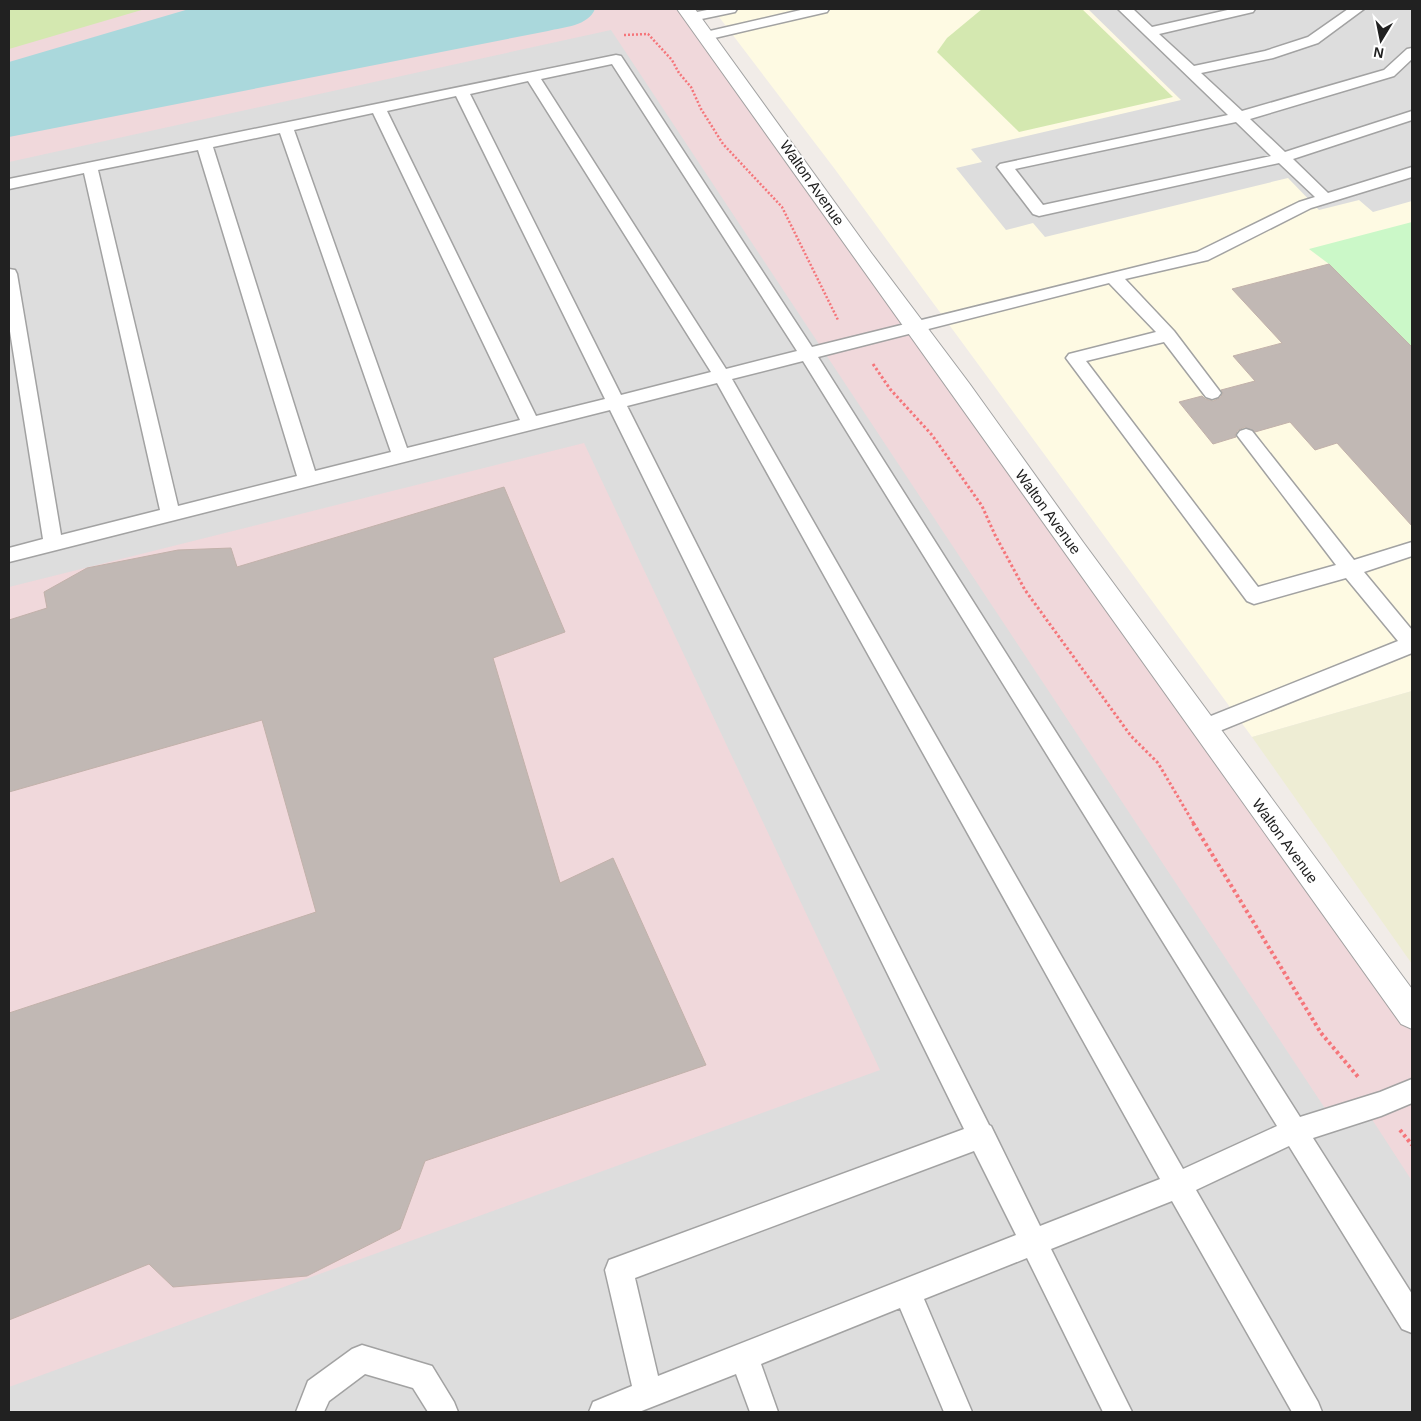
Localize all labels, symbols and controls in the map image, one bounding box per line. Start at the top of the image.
north arrow [1356,15,1406,65]
text: N [1372,44,1385,62]
street label: Walton Avenue [777,137,848,229]
street label: Walton Avenue [1012,466,1085,557]
street label: Walton Avenue [1249,795,1322,886]

